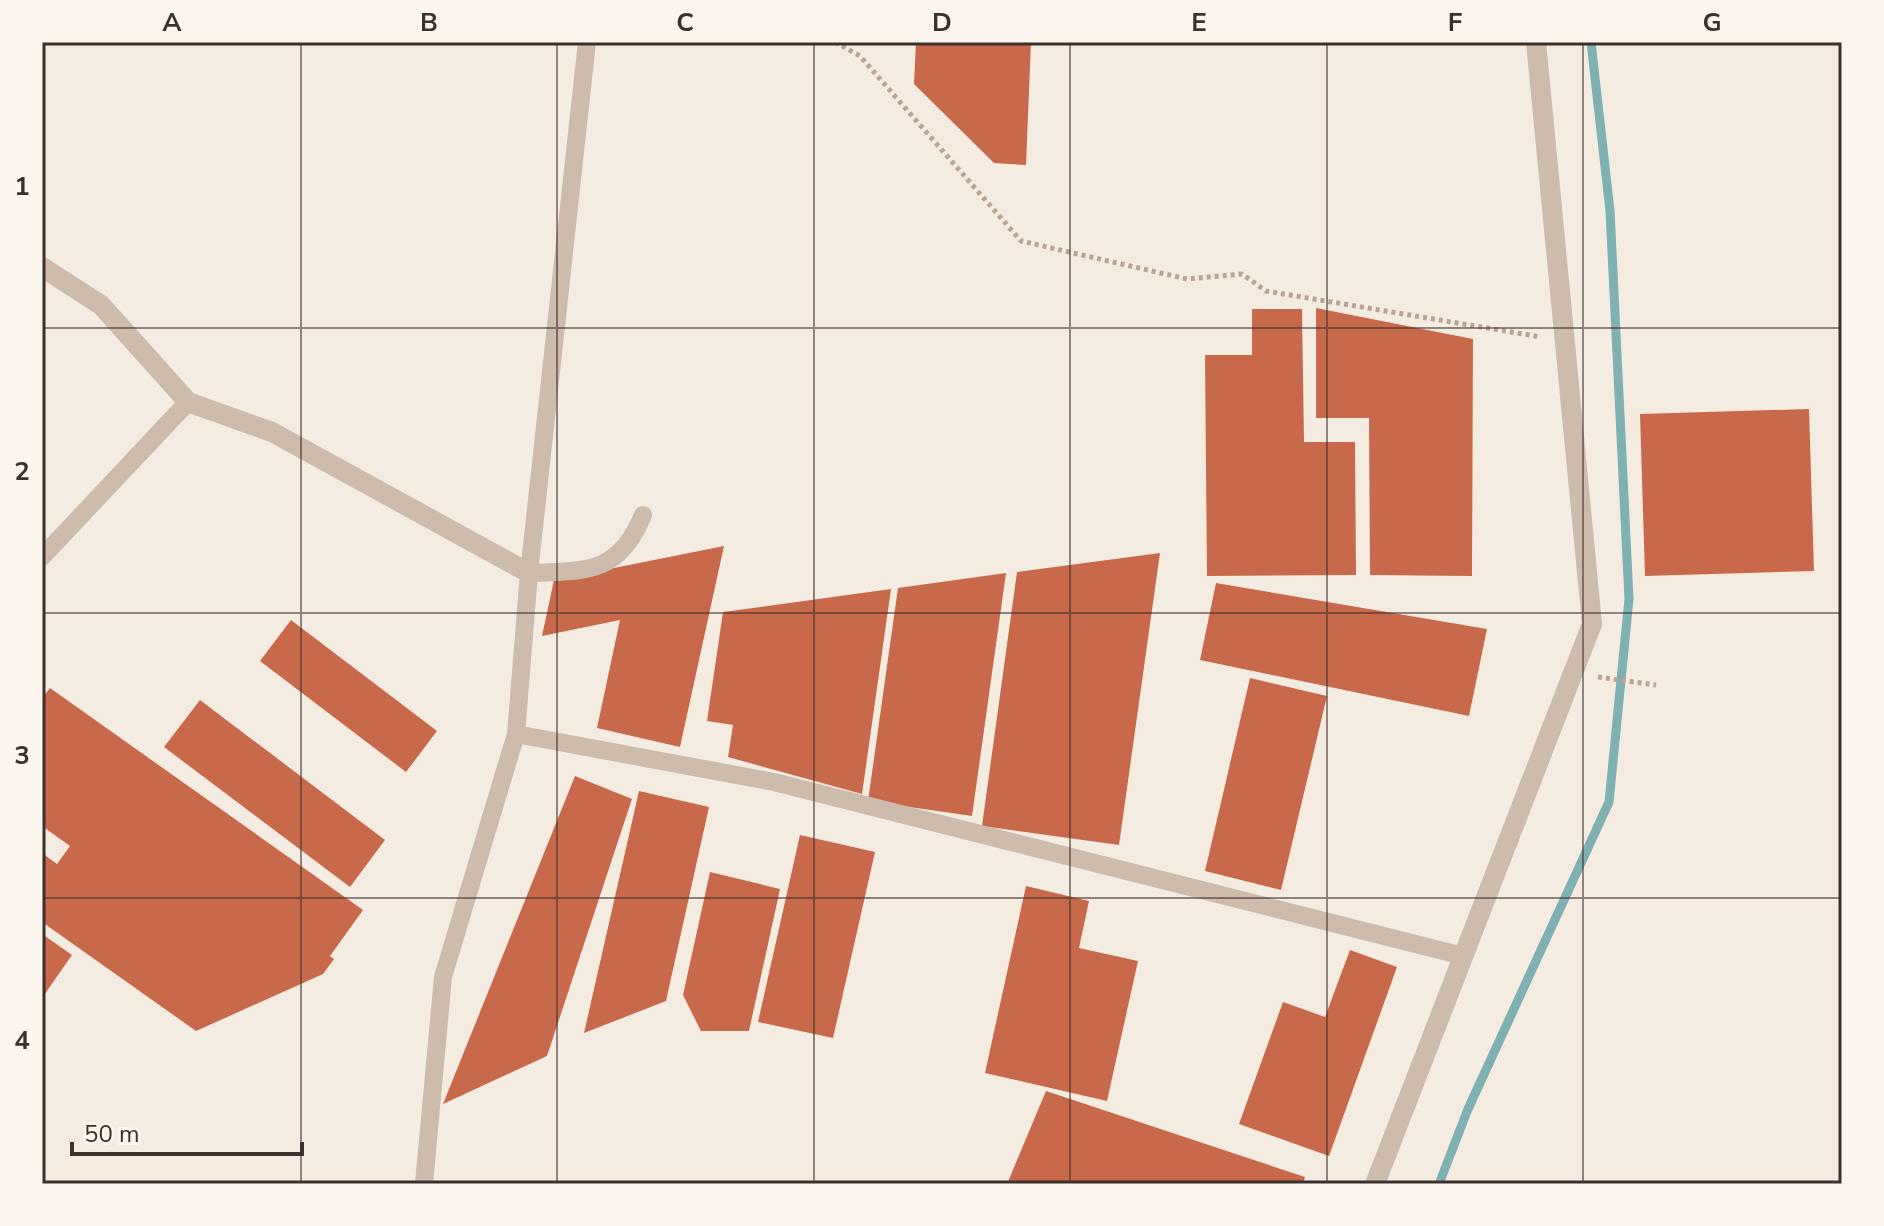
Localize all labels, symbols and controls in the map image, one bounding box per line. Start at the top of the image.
text: A [162,5,182,40]
text: B [420,5,438,40]
text: C [676,5,694,40]
text: D [932,5,952,40]
text: E [1191,5,1207,40]
text: F [1448,5,1462,40]
text: G [1702,5,1722,40]
text: 1 [14,169,30,204]
text: 2 [14,454,30,489]
text: 3 [14,738,30,773]
text: 4 [14,1023,30,1058]
scale bar [72,1106,302,1156]
text: 50 m [84,1118,140,1150]

